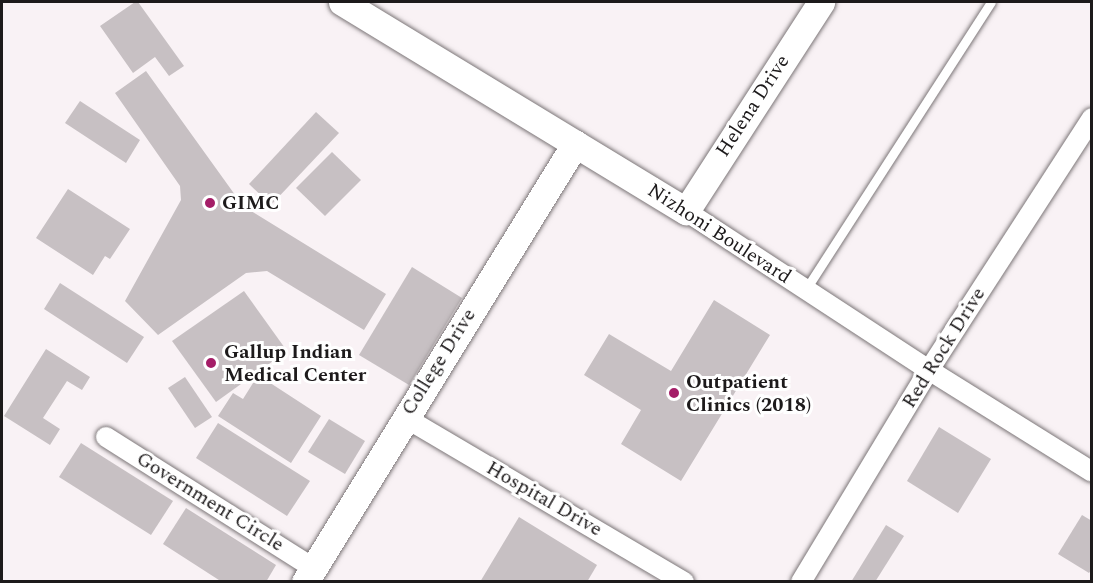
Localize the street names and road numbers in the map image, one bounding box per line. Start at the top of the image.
street label: Helena Drive [711,51,795,161]
street label: Nizhoni Boulevard [643,179,795,289]
street label: Red Rock Drive [897,283,991,413]
street label: College Drive [397,304,481,420]
street label: Government Circle [132,447,288,557]
street label: Hospital Drive [482,456,606,542]

